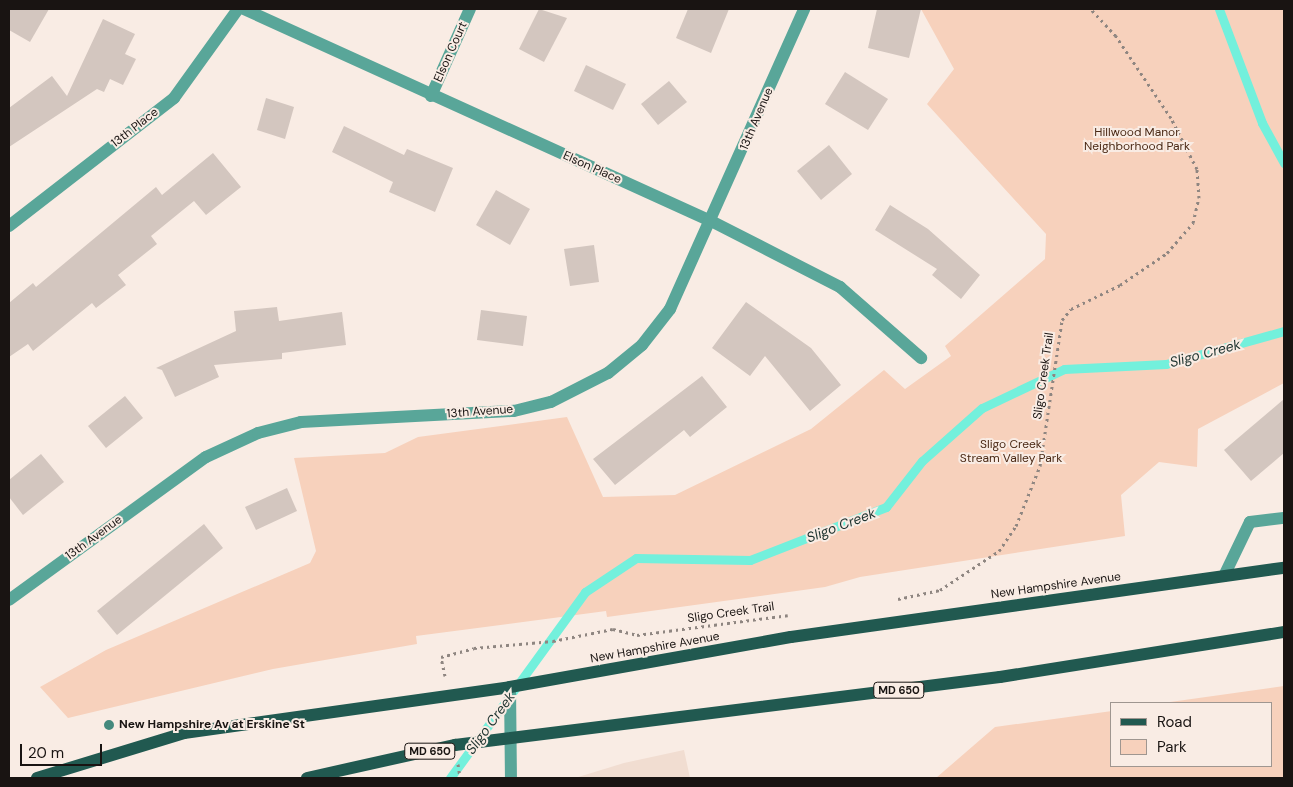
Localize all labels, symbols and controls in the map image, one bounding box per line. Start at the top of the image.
street label: Elson Court [431,20,471,84]
street label: 13th Avenue [737,86,777,152]
street label: 13th Place [109,105,161,151]
park label: Hillwood Manor Neighborhood Park [1084,126,1190,154]
street label: Elson Place [561,149,623,187]
street label: Sligo Creek Trail [1031,332,1057,420]
water label: Sligo Creek [1168,335,1242,371]
street label: 13th Avenue [446,403,514,421]
park label: Sligo Creek Stream Valley Park [960,438,1062,466]
water label: Sligo Creek [804,504,878,546]
street label: 13th Avenue [63,513,125,563]
street label: New Hampshire Avenue [990,570,1122,602]
street label: Sligo Creek Trail [687,600,775,626]
street label: New Hampshire Avenue [589,630,721,666]
road number: MD 650 [873,682,925,698]
water label: Sligo Creek [462,689,518,757]
legend [1110,702,1273,767]
text: Road [1157,712,1192,732]
place label: New Hampshire Av at Erskine St [119,718,305,732]
marker: New Hampshire Av at Erskine St [103,719,115,731]
scale bar [22,734,105,766]
text: Park [1157,737,1187,757]
road number: MD 650 [404,742,456,759]
text: 20 m [28,743,64,763]

